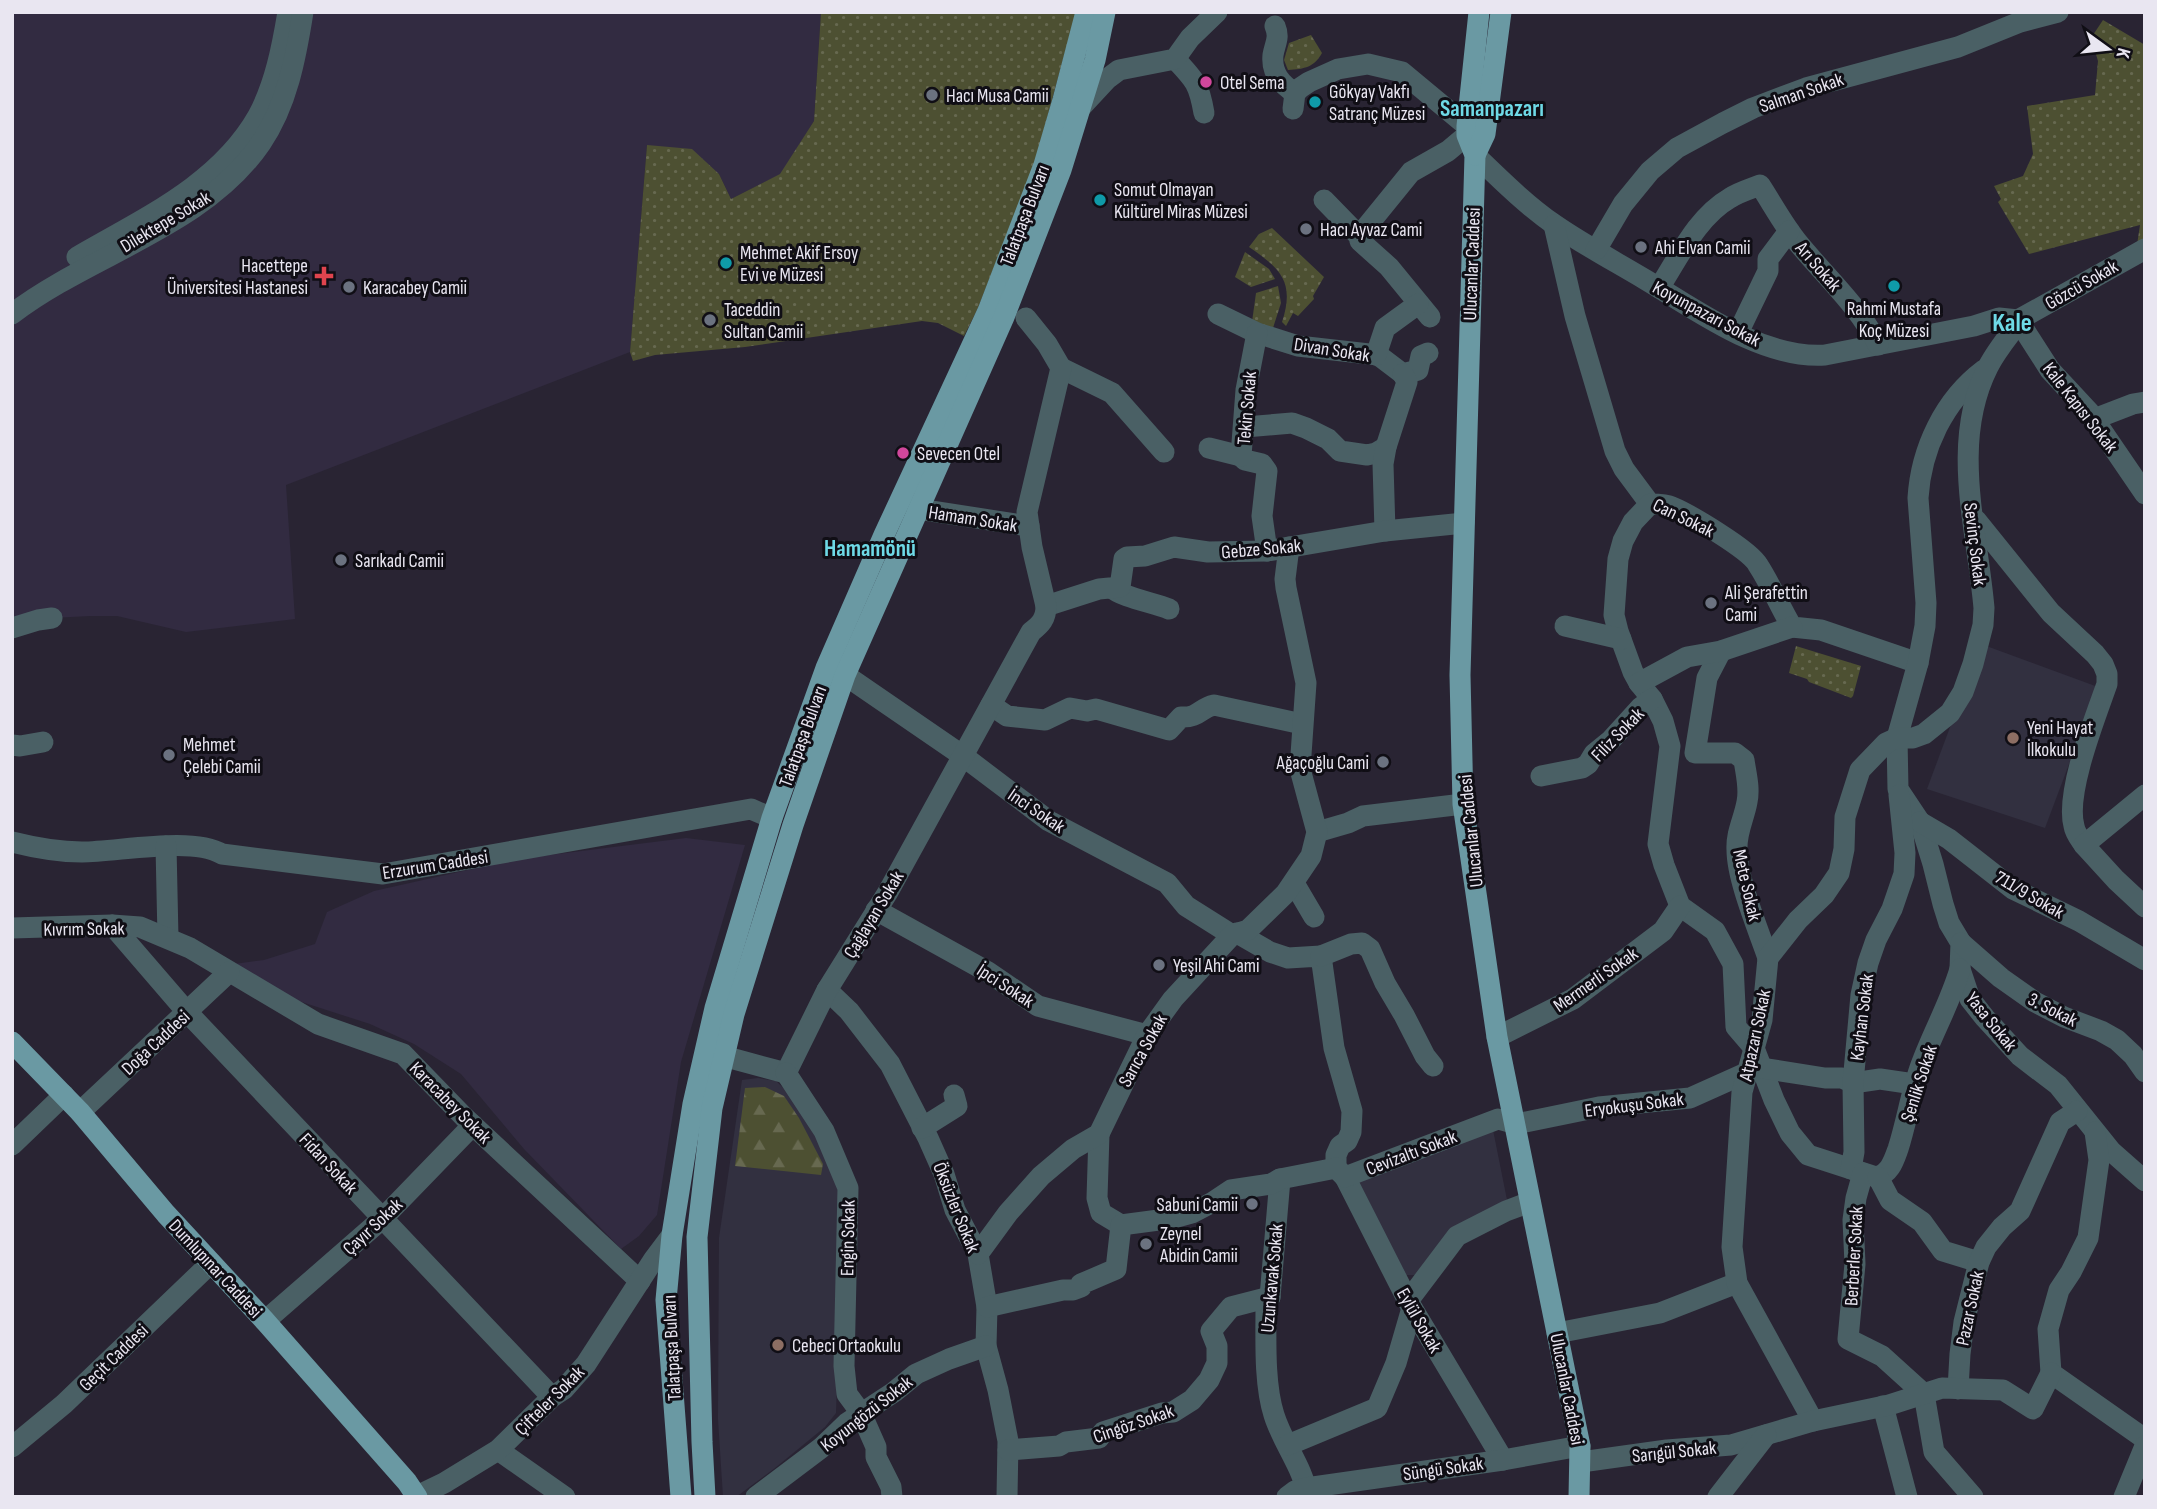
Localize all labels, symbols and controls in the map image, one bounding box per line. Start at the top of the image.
north arrow [2073,14,2143,84]
text: K [2110,46,2135,61]
street label: Salman Sokak [1756,68,1847,119]
place label: Otel Sema [1220,72,1285,95]
marker: Otel Sema [1198,74,1214,90]
place label: Gökyay Vakfı Satranç Müzesi [1329,81,1425,126]
place label: Hacı Musa Camii [946,85,1049,108]
marker: Hacı Musa Camii [924,87,940,103]
marker: Gökyay Vakfı Satranç Müzesi [1307,94,1323,110]
district label: Samanpazarı [1440,95,1544,123]
street label: Talatpaşa Bulvarı [996,162,1055,269]
place label: Somut Olmayan Kültürel Miras Müzesi [1114,179,1248,224]
street label: Dilektepe Sokak [117,186,216,258]
marker: Somut Olmayan Kültürel Miras Müzesi [1092,192,1108,208]
street label: Ulucanlar Caddesi [1459,207,1486,321]
place label: Hacı Ayvaz Cami [1320,219,1422,242]
marker: Hacı Ayvaz Cami [1298,221,1314,237]
place label: Ahi Elvan Camii [1654,237,1750,260]
street label: Arı Sokak [1789,237,1846,297]
marker: Ahi Elvan Camii [1633,239,1649,255]
place label: Mehmet Akif Ersoy Evi ve Müzesi [740,242,859,287]
place label: Hacettepe Üniversitesi Hastanesi [167,255,308,300]
marker: Mehmet Akif Ersoy Evi ve Müzesi [718,255,734,271]
street label: Gözcü Sokak [2041,255,2123,315]
marker: Hacettepe Üniversitesi Hastanesi [314,266,334,286]
street label: Koyunpazarı Sokak [1649,276,1765,353]
place label: Karacabey Camii [363,277,467,300]
marker: Rahmi Mustafa Koç Müzesi [1886,278,1902,294]
marker: Karacabey Camii [341,279,357,295]
place label: Rahmi Mustafa Koç Müzesi [1847,298,1941,343]
place label: Taceddin Sultan Camii [724,299,803,344]
district label: Kale [1992,308,2032,339]
marker: Taceddin Sultan Camii [702,312,718,328]
street label: Divan Sokak [1292,333,1372,368]
street label: Kale Kapısı Sokak [2037,358,2123,458]
street label: Tekin Sokak [1233,370,1262,446]
place label: Sevecen Otel [917,443,1000,466]
marker: Sevecen Otel [895,445,911,461]
street label: Can Sokak [1649,494,1718,543]
street label: Hamam Sokak [927,501,1020,538]
street label: Sevinç Sokak [1958,502,1991,588]
street label: Gebze Sokak [1220,534,1303,564]
district label: Hamamönü [824,535,916,563]
place label: Sarıkadı Camii [355,550,444,573]
marker: Sarıkadı Camii [333,552,349,568]
place label: Ali Şerafettin Cami [1724,582,1808,627]
marker: Ali Şerafettin Cami [1703,595,1719,611]
street label: Talatpaşa Bulvarı [774,683,832,790]
street label: Filiz Sokak [1587,703,1650,767]
place label: Yeni Hayat İlkokulu [2027,717,2093,762]
marker: Yeni Hayat İlkokulu [2005,730,2021,746]
place label: Mehmet Çelebi Camii [183,734,261,779]
marker: Mehmet Çelebi Camii [161,747,177,763]
place label: Ağaçoğlu Cami [1276,752,1369,775]
marker: Ağaçoğlu Cami [1375,754,1391,770]
street label: Ulucanlar Caddesi [1454,773,1489,888]
street label: İnci Sokak [1003,784,1070,839]
street label: Erzurum Caddesi [381,846,490,885]
street label: Mete Sokak [1727,847,1766,924]
street label: Çağlayan Sokak [839,866,910,963]
street label: 711/9 Sokak [1991,866,2069,925]
street label: Kıvrım Sokak [43,917,126,942]
street label: Mermerli Sokak [1549,942,1643,1018]
place label: Yeşil Ahi Cami [1173,955,1260,978]
marker: Yeşil Ahi Cami [1151,957,1167,973]
street label: İpci Sokak [972,959,1039,1014]
street label: Kayhan Sokak [1846,972,1879,1062]
street label: Atpazarı Sokak [1734,987,1777,1084]
street label: Yasa Sokak [1960,988,2022,1057]
street label: 3. Sokak [2024,988,2082,1033]
street label: Doğa Caddesi [117,1006,195,1080]
street label: Sarıca Sokak [1114,1010,1173,1091]
street label: Şenlik Sokak [1896,1041,1943,1125]
street label: Karacabey Sokak [404,1057,496,1149]
street label: Eryokuşu Sokak [1583,1088,1686,1123]
street label: Cevizaltı Sokak [1363,1125,1461,1181]
street label: Fidan Sokak [294,1129,362,1200]
street label: Öksüzler Sokak [927,1159,984,1257]
street label: Çayır Sokak [338,1193,408,1260]
place label: Sabuni Camii [1157,1194,1238,1217]
marker: Sabuni Camii [1244,1196,1260,1212]
street label: Engin Sokak [836,1199,861,1276]
street label: Berberler Sokak [1840,1205,1869,1307]
street label: Dumlupınar Caddesi [163,1215,266,1323]
street label: Uzunkavak Sokak [1256,1222,1289,1334]
place label: Zeynel Abidin Camii [1159,1223,1238,1268]
marker: Zeynel Abidin Camii [1138,1236,1154,1252]
street label: Pazar Sokak [1951,1268,1990,1348]
street label: Eylül Sokak [1391,1284,1447,1358]
street label: Talatpaşa Bulvarı [658,1294,687,1401]
street label: Geçit Caddesi [75,1320,153,1397]
street label: Ulucanlar Caddesi [1544,1332,1589,1447]
place label: Cebeci Ortaokulu [792,1335,901,1358]
marker: Cebeci Ortaokulu [770,1337,786,1353]
street label: Çifteler Sokak [510,1361,590,1441]
street label: Koyungözü Sokak [816,1371,918,1457]
street label: Cingöz Sokak [1090,1400,1178,1449]
street label: Sarıgül Sokak [1631,1437,1718,1468]
street label: Süngü Sokak [1402,1452,1485,1486]

